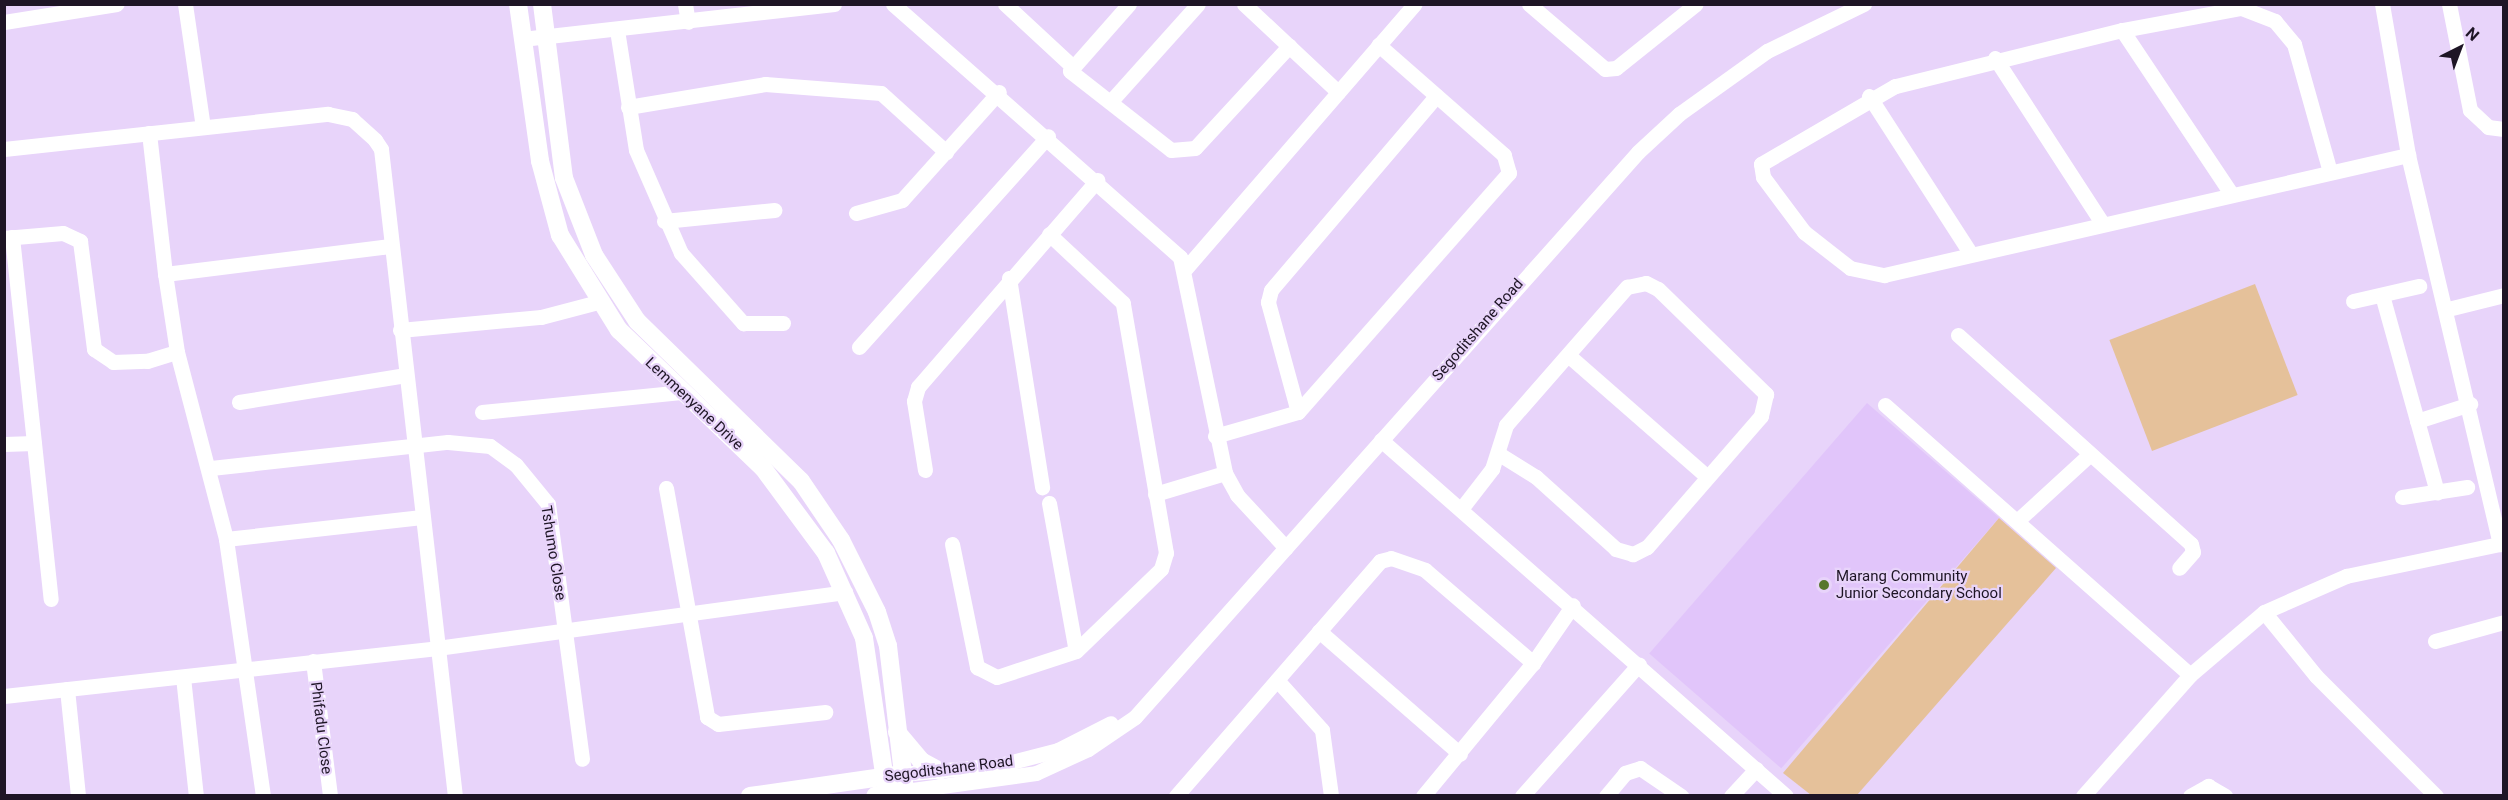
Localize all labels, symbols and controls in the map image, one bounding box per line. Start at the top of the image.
north arrow [2430,18,2490,78]
text: N [2462,23,2483,45]
street label: Segoditshane Road [1429,275,1527,385]
street label: Lemmenyane Drive [641,354,747,454]
street label: Tshumo Close [537,504,569,602]
place label: Marang Community Junior Secondary School [1836,567,2002,602]
marker: Marang Community Junior Secondary School [1817,578,1831,592]
street label: Phifadu Close [306,681,336,775]
street label: Segoditshane Road [884,752,1014,786]

